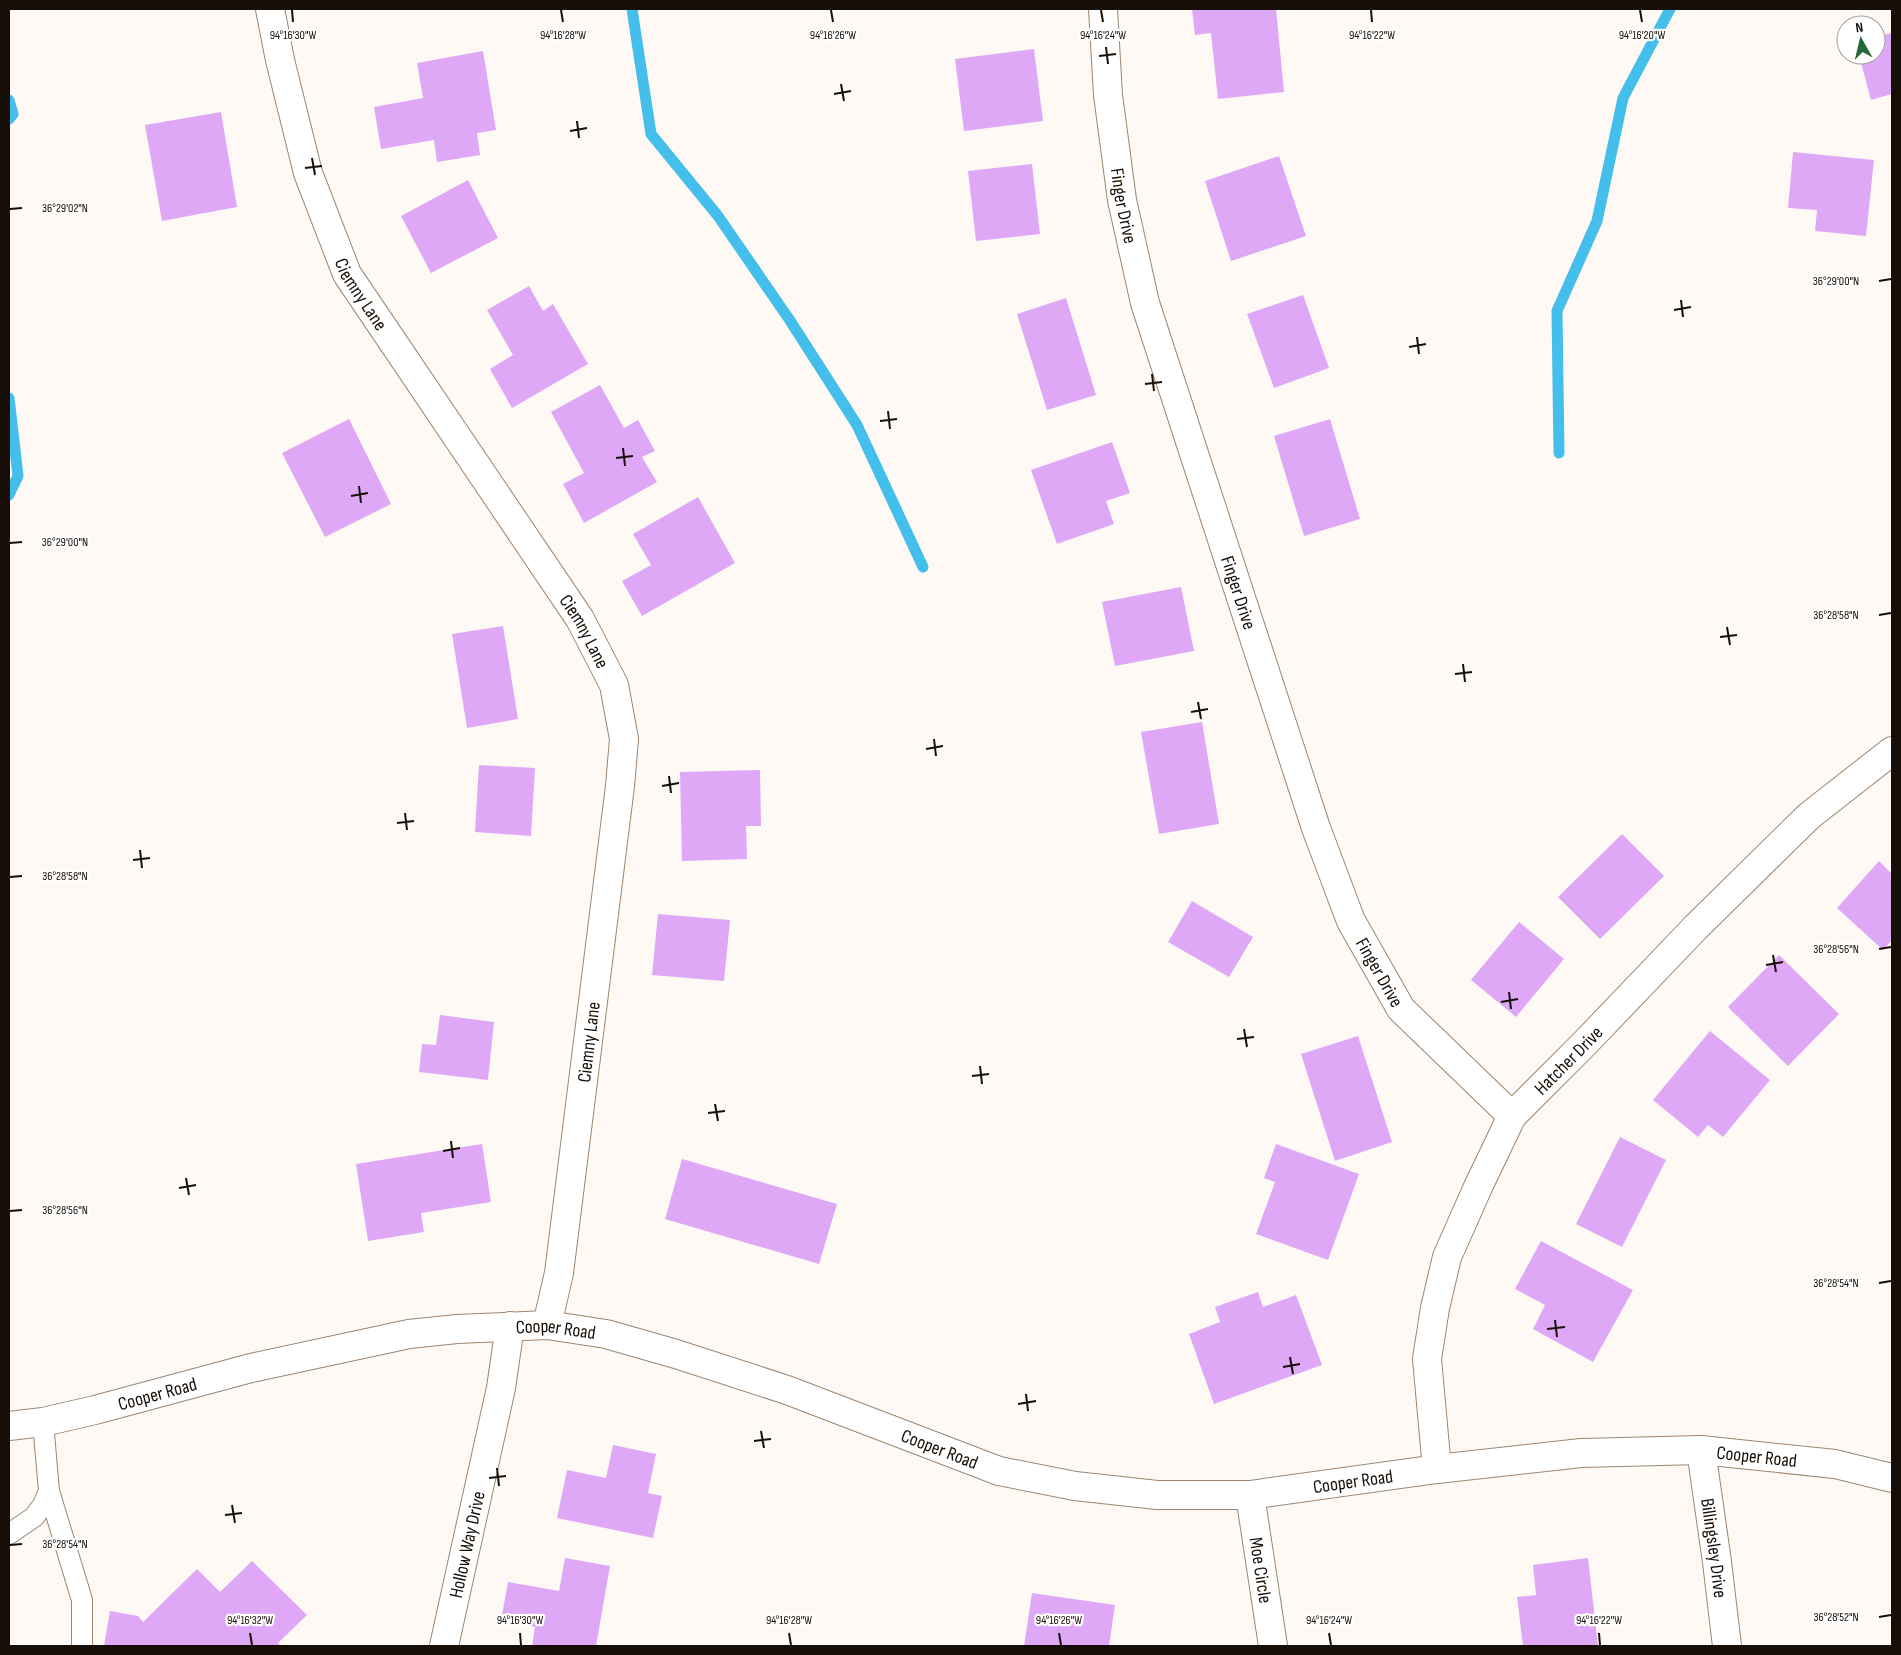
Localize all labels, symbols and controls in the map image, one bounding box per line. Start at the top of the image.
north arrow [1836,15,1886,65]
text: N [1854,19,1864,37]
text: 94°16'30"W [270,28,316,43]
text: 94°16'28"W [540,28,586,43]
text: 94°16'26"W [810,28,856,43]
text: 94°16'24"W [1080,28,1126,43]
text: 94°16'22"W [1349,28,1395,43]
text: 94°16'20"W [1619,28,1665,43]
street label: Finger Drive [1105,167,1141,246]
text: 36°29'02"N [42,201,88,216]
street label: Ciemny Lane [329,255,392,335]
text: 36°29'00"N [1813,274,1859,289]
text: 36°29'00"N [42,535,88,550]
street label: Finger Drive [1215,553,1261,633]
street label: Ciemny Lane [554,591,613,673]
text: 36°28'58"N [1813,608,1859,623]
text: 36°28'58"N [42,869,88,884]
street label: Finger Drive [1350,934,1408,1012]
text: 36°28'56"N [1813,942,1859,957]
street label: Ciemny Lane [573,1001,606,1084]
street label: Hatcher Drive [1530,1022,1608,1100]
text: 36°28'56"N [42,1203,88,1218]
text: 36°28'54"N [1813,1276,1859,1291]
street label: Cooper Road [515,1315,597,1345]
street label: Cooper Road [116,1373,199,1416]
street label: Cooper Road [898,1425,981,1475]
street label: Cooper Road [1715,1442,1798,1473]
street label: Cooper Road [1312,1465,1394,1499]
street label: Hollow Way Drive [445,1489,491,1600]
street label: Billingsley Drive [1695,1497,1731,1599]
street label: Moe Circle [1244,1536,1276,1605]
text: 36°28'54"N [42,1537,88,1552]
text: 36°28'52"N [1813,1610,1859,1625]
text: 94°16'32"W [227,1613,273,1628]
text: 94°16'30"W [497,1613,543,1628]
text: 94°16'28"W [766,1613,812,1628]
text: 94°16'26"W [1036,1613,1082,1628]
text: 94°16'24"W [1306,1613,1352,1628]
text: 94°16'22"W [1576,1613,1622,1628]

